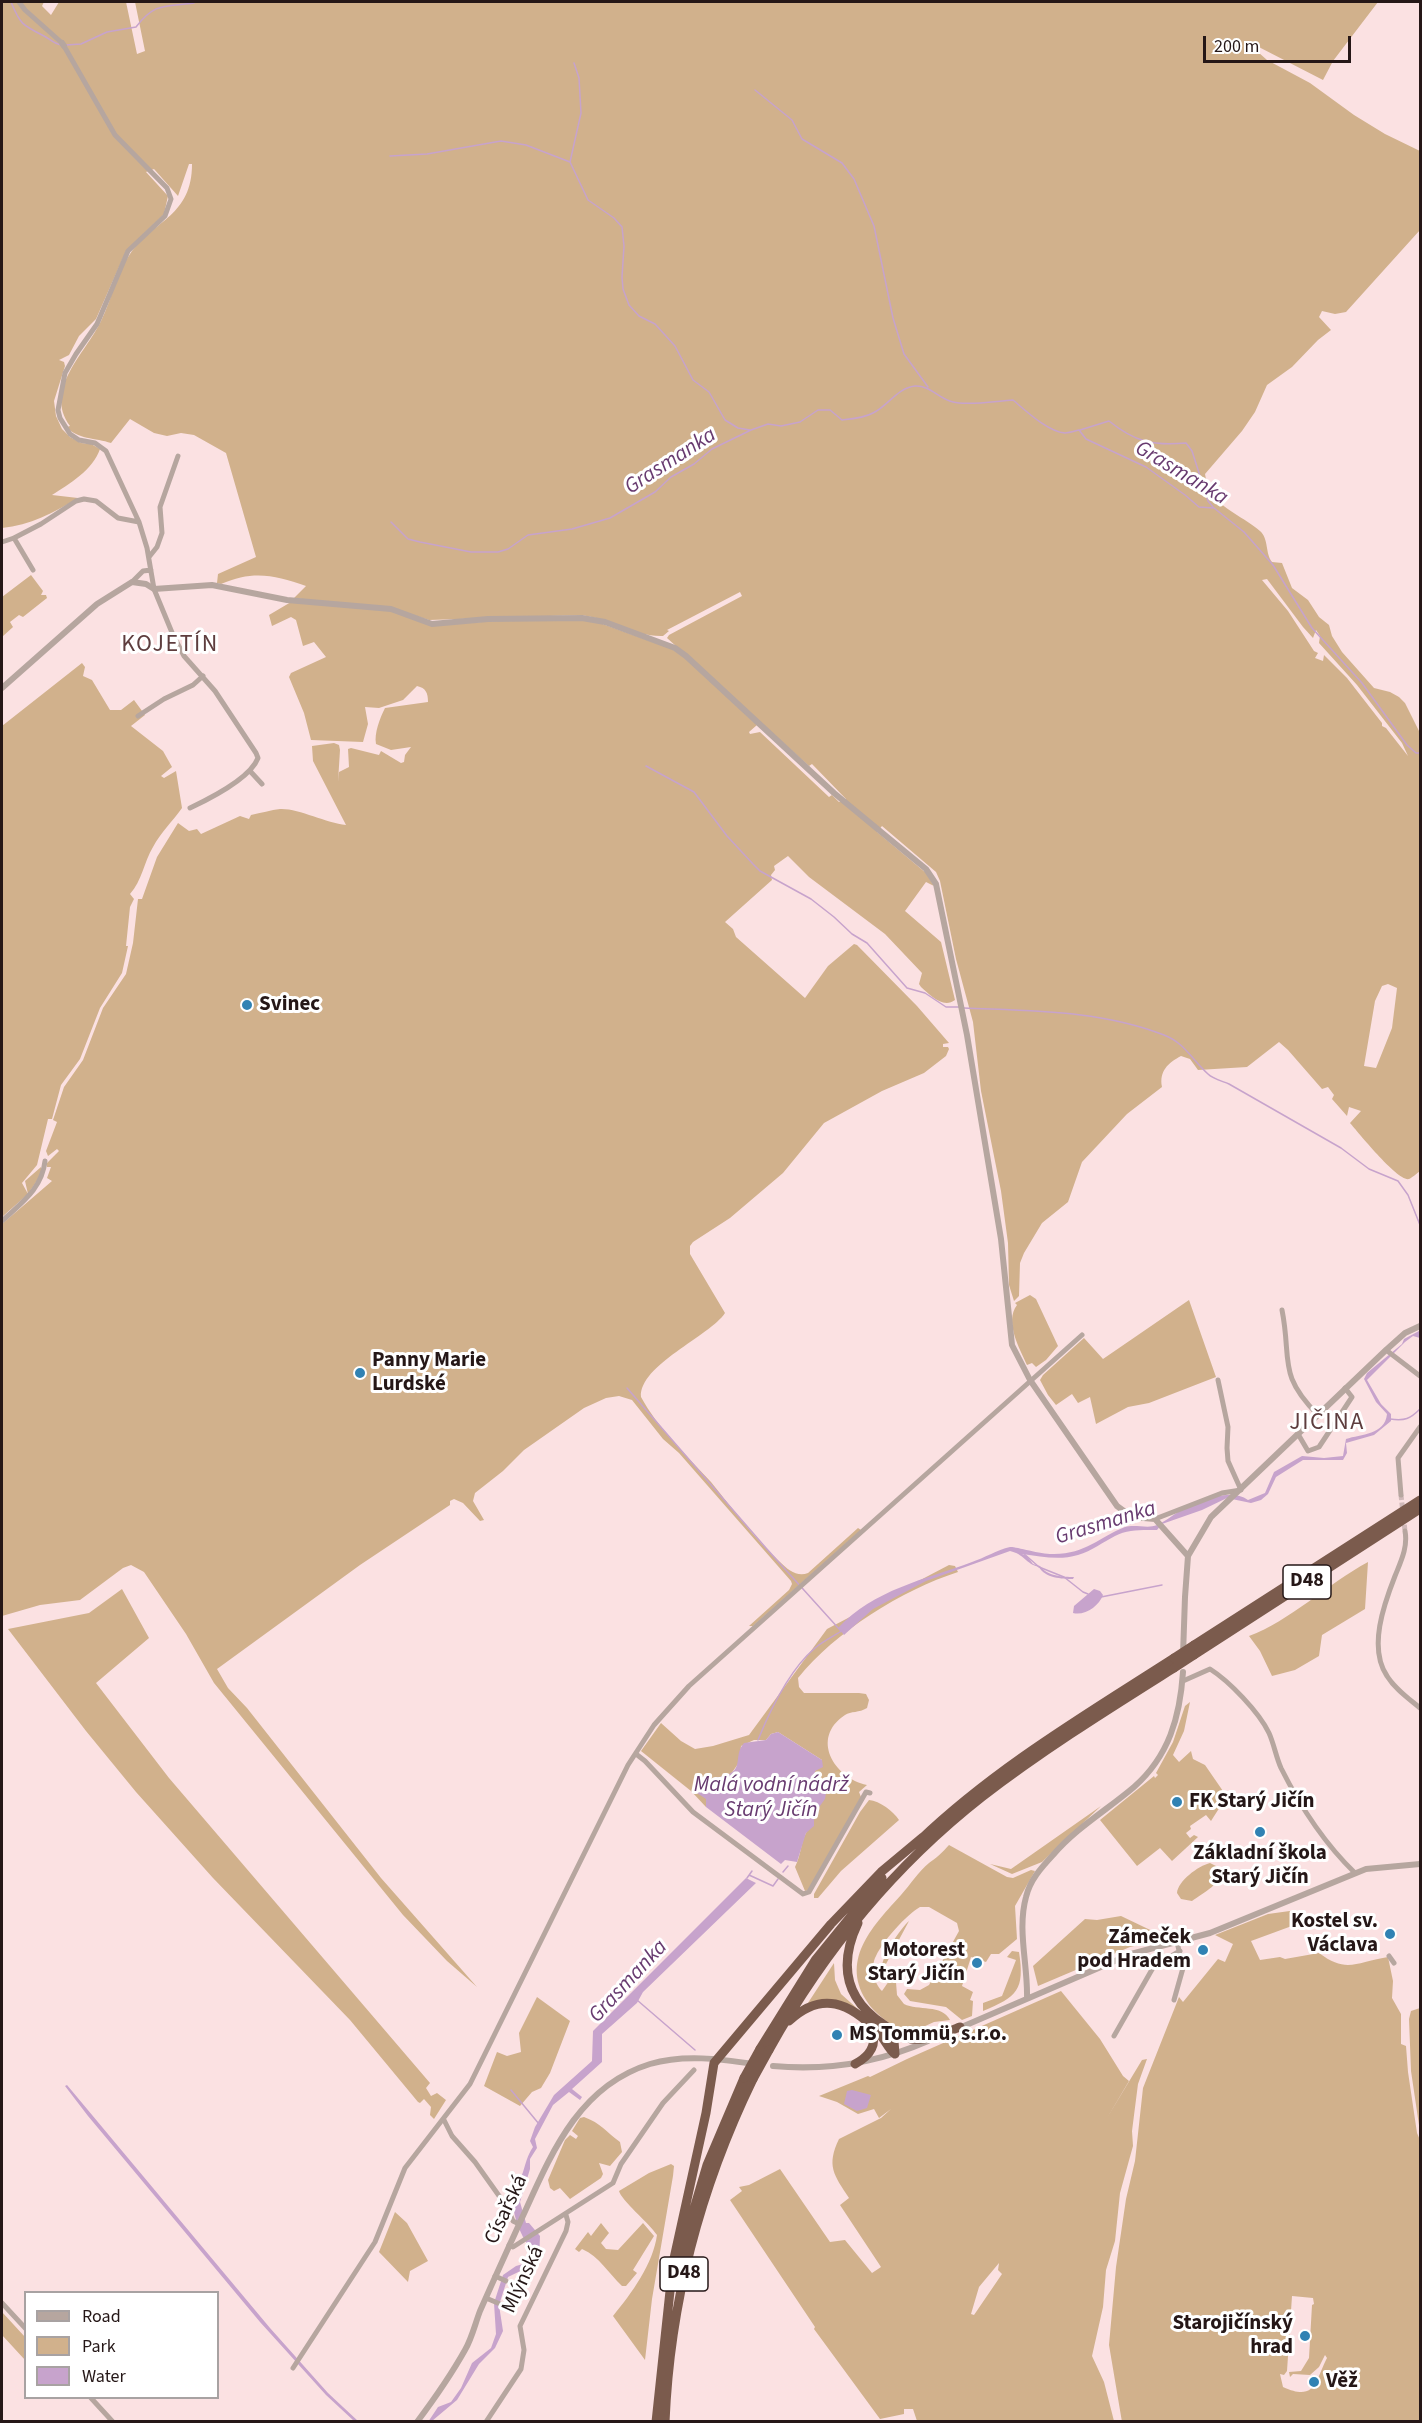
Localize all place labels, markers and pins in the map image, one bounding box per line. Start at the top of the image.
place label: Svinec [259,992,320,1018]
marker: Svinec [240,998,254,1012]
place label: Panny Marie Lurdské [372,1348,486,1398]
marker: Panny Marie Lurdské [353,1366,367,1380]
place label: FK Starý Jičín [1189,1789,1315,1815]
marker: FK Starý Jičín [1170,1795,1184,1809]
marker: Základní škola Starý Jičín [1253,1825,1267,1839]
place label: Základní škola Starý Jičín [1193,1841,1327,1891]
place label: Kostel sv. Václava [1291,1909,1378,1959]
place label: Zámeček pod Hradem [1077,1925,1191,1975]
marker: Kostel sv. Václava [1383,1927,1397,1941]
place label: Motorest Starý Jičín [867,1938,965,1988]
marker: Zámeček pod Hradem [1196,1943,1210,1957]
marker: Motorest Starý Jičín [970,1956,984,1970]
place label: MS Tommü, s.r.o. [849,2022,1007,2048]
marker: MS Tommü, s.r.o. [830,2028,844,2042]
place label: Starojičínský hrad [1172,2311,1293,2361]
marker: Starojičínský hrad [1298,2329,1312,2343]
place label: Věž [1326,2369,1358,2395]
marker: Věž [1307,2375,1321,2389]

